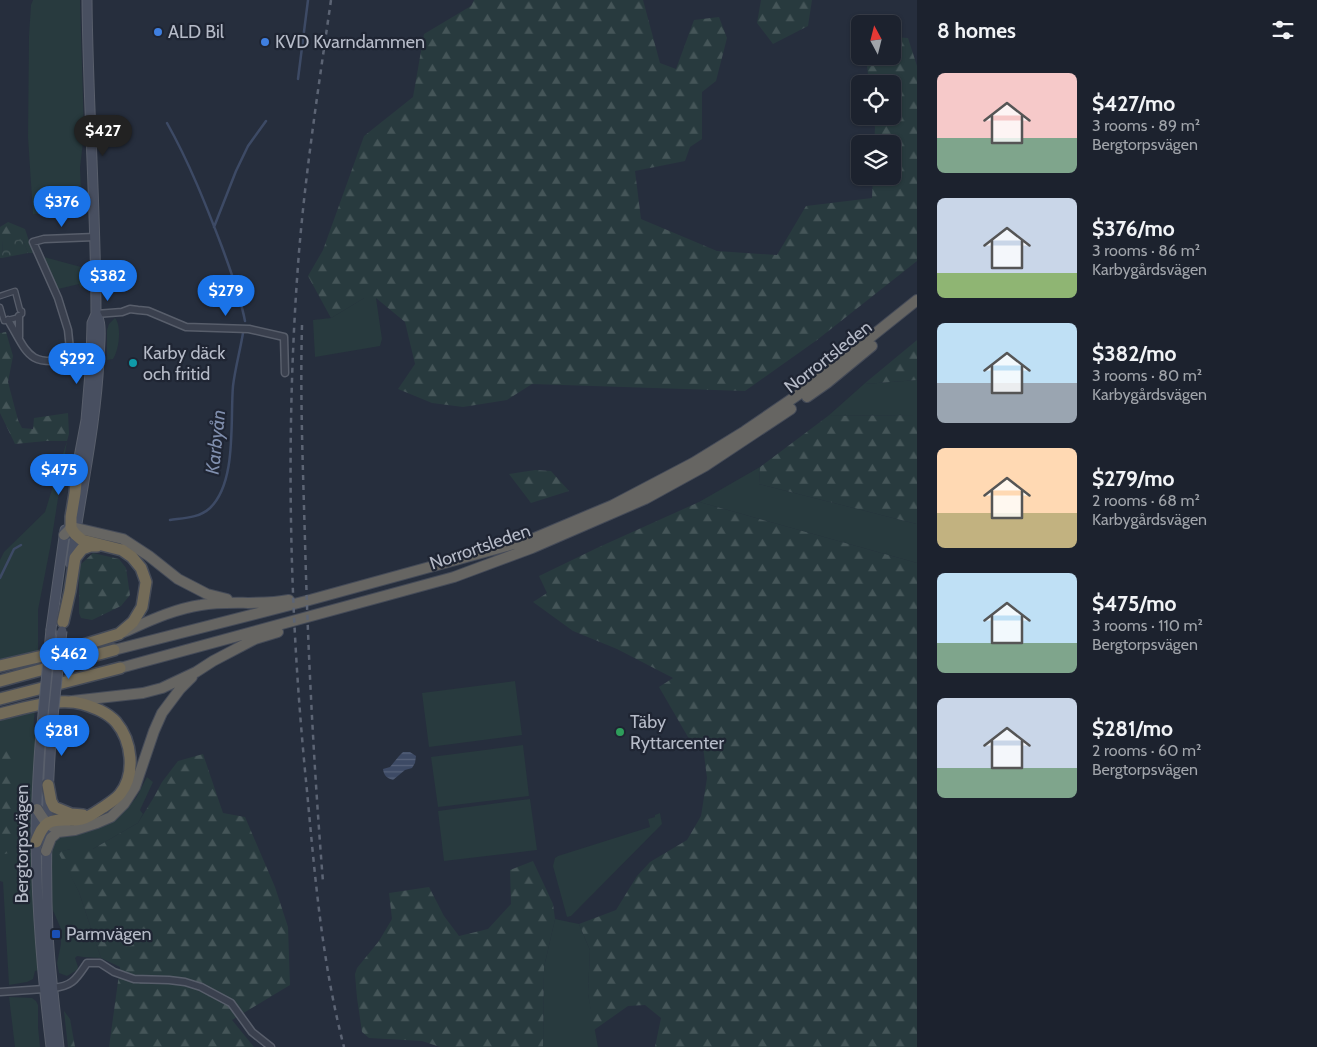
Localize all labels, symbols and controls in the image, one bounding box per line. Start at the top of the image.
north arrow [851,15,901,65]
map controls [851,15,901,185]
icon: filters [1269,16,1297,44]
text: 8 homes [937,18,1016,43]
place label: ALD Bil [168,21,225,43]
marker: ALD Bil [152,26,164,38]
place label: KVD Kvarndammen [275,31,425,53]
marker: KVD Kvarndammen [259,36,271,48]
button: locate [851,75,901,125]
text: $427/mo [1092,91,1175,116]
icon: home [977,93,1037,153]
pin: $427 [73,114,133,157]
text: 3 rooms · 89 m² [1092,116,1200,135]
text: $427 [85,121,121,140]
button: layers [851,135,901,185]
text: Bergtorpsvägen [1092,135,1198,154]
pin: $376 [32,186,92,228]
text: $376 [45,192,79,211]
text: $376/mo [1092,216,1175,241]
icon: home [977,218,1037,278]
text: 3 rooms · 86 m² [1092,241,1200,260]
pin: $382 [78,260,138,302]
text: Karbygårdsvägen [1092,260,1207,279]
text: $382 [90,266,126,285]
pin: $279 [196,274,256,317]
text: $279 [209,281,243,300]
street label: Norrortsleden [780,316,876,398]
text: $382/mo [1092,341,1177,366]
pin: $292 [47,342,107,385]
place label: Karby däck och fritid [143,342,226,385]
icon: home [977,343,1037,403]
text: $292 [59,349,95,368]
marker: Karby däck och fritid [127,357,139,369]
text: 3 rooms · 80 m² [1092,366,1202,385]
text: Karbygårdsvägen [1092,385,1207,404]
water label: Karbyån [201,409,230,475]
pin: $475 [29,454,89,496]
text: $475 [41,460,77,479]
text: $279/mo [1092,466,1174,491]
icon: home [977,468,1037,528]
text: 2 rooms · 68 m² [1092,491,1200,510]
text: Karbygårdsvägen [1092,510,1207,529]
street label: Norrortsleden [427,519,533,575]
text: $475/mo [1092,591,1176,616]
icon: home [977,593,1037,653]
text: 3 rooms · 110 m² [1092,616,1203,635]
text: Bergtorpsvägen [1092,635,1198,654]
pin: $462 [39,638,99,680]
text: $462 [51,644,87,663]
place label: Täby Ryttarcenter [630,711,724,754]
pin: $281 [32,714,92,757]
text: $281/mo [1092,716,1173,741]
icon: home [977,718,1037,778]
text: $281 [45,721,79,740]
marker: Täby Ryttarcenter [614,726,626,738]
text: 2 rooms · 60 m² [1092,741,1201,760]
text: Bergtorpsvägen [1092,760,1198,779]
street label: Bergtorpsvägen [11,784,33,904]
place label: Parmvägen [66,923,152,945]
marker: Parmvägen [50,928,62,940]

